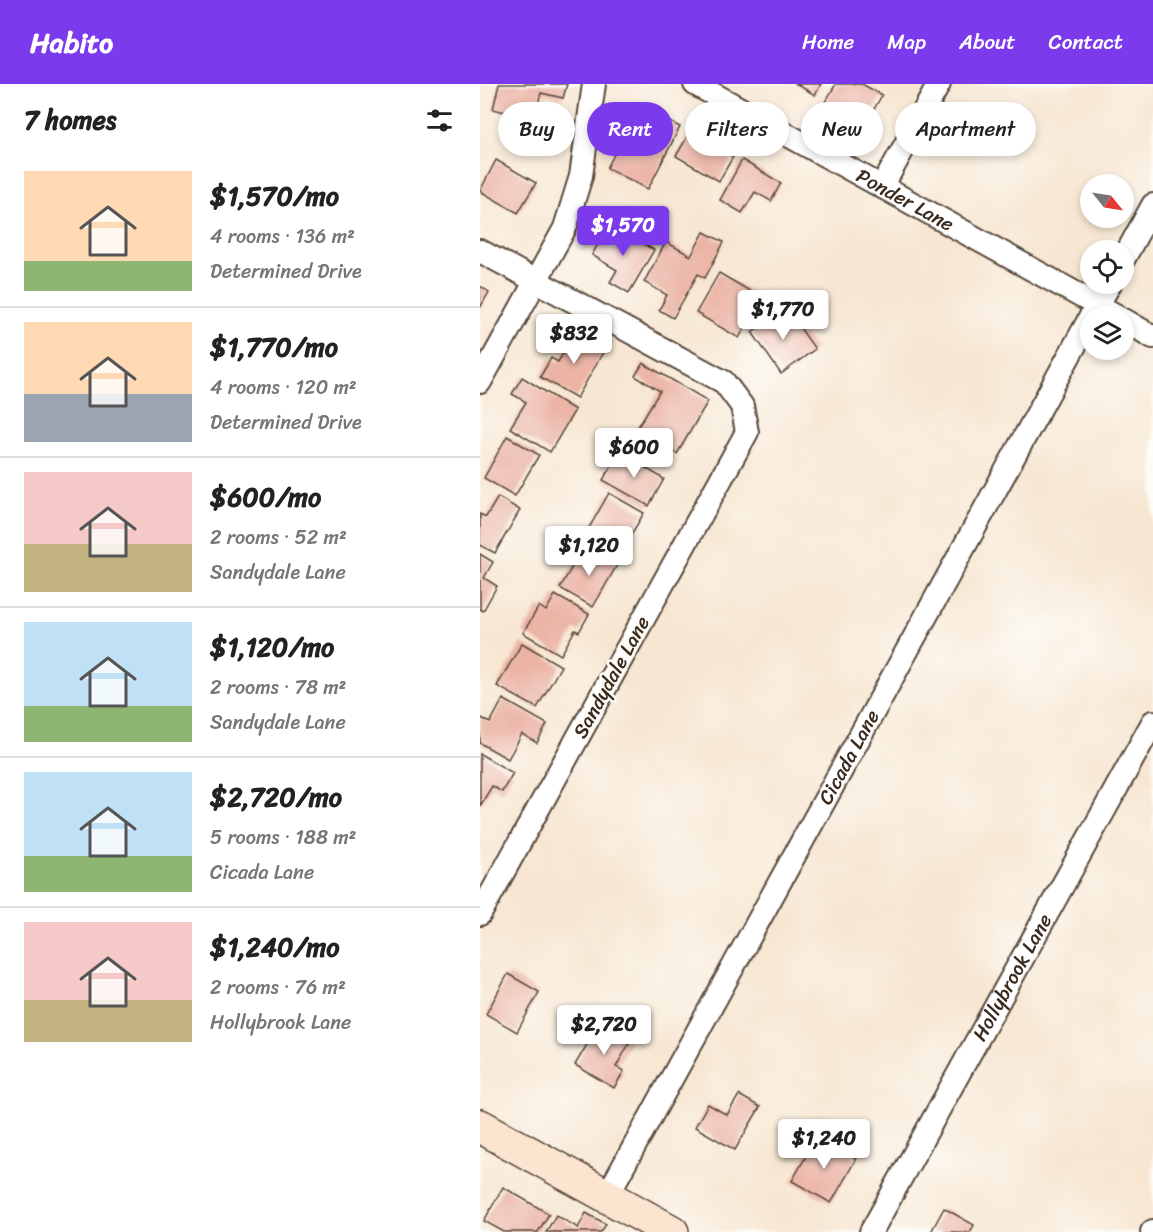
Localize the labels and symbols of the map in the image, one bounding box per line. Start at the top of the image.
street label: Ponder Lane [849,159,961,241]
north arrow [1080,174,1134,228]
pin: $1,570 [574,206,672,257]
pin: $1,770 [734,290,832,341]
pin: $832 [538,314,610,365]
pin: $600 [598,428,670,479]
pin: $1,120 [540,526,638,577]
street label: Sandydale Lane [563,609,660,745]
street label: Cicada Lane [808,703,889,811]
street label: Hollybrook Lane [963,907,1062,1048]
pin: $2,720 [555,1005,653,1056]
pin: $1,240 [775,1119,873,1170]

